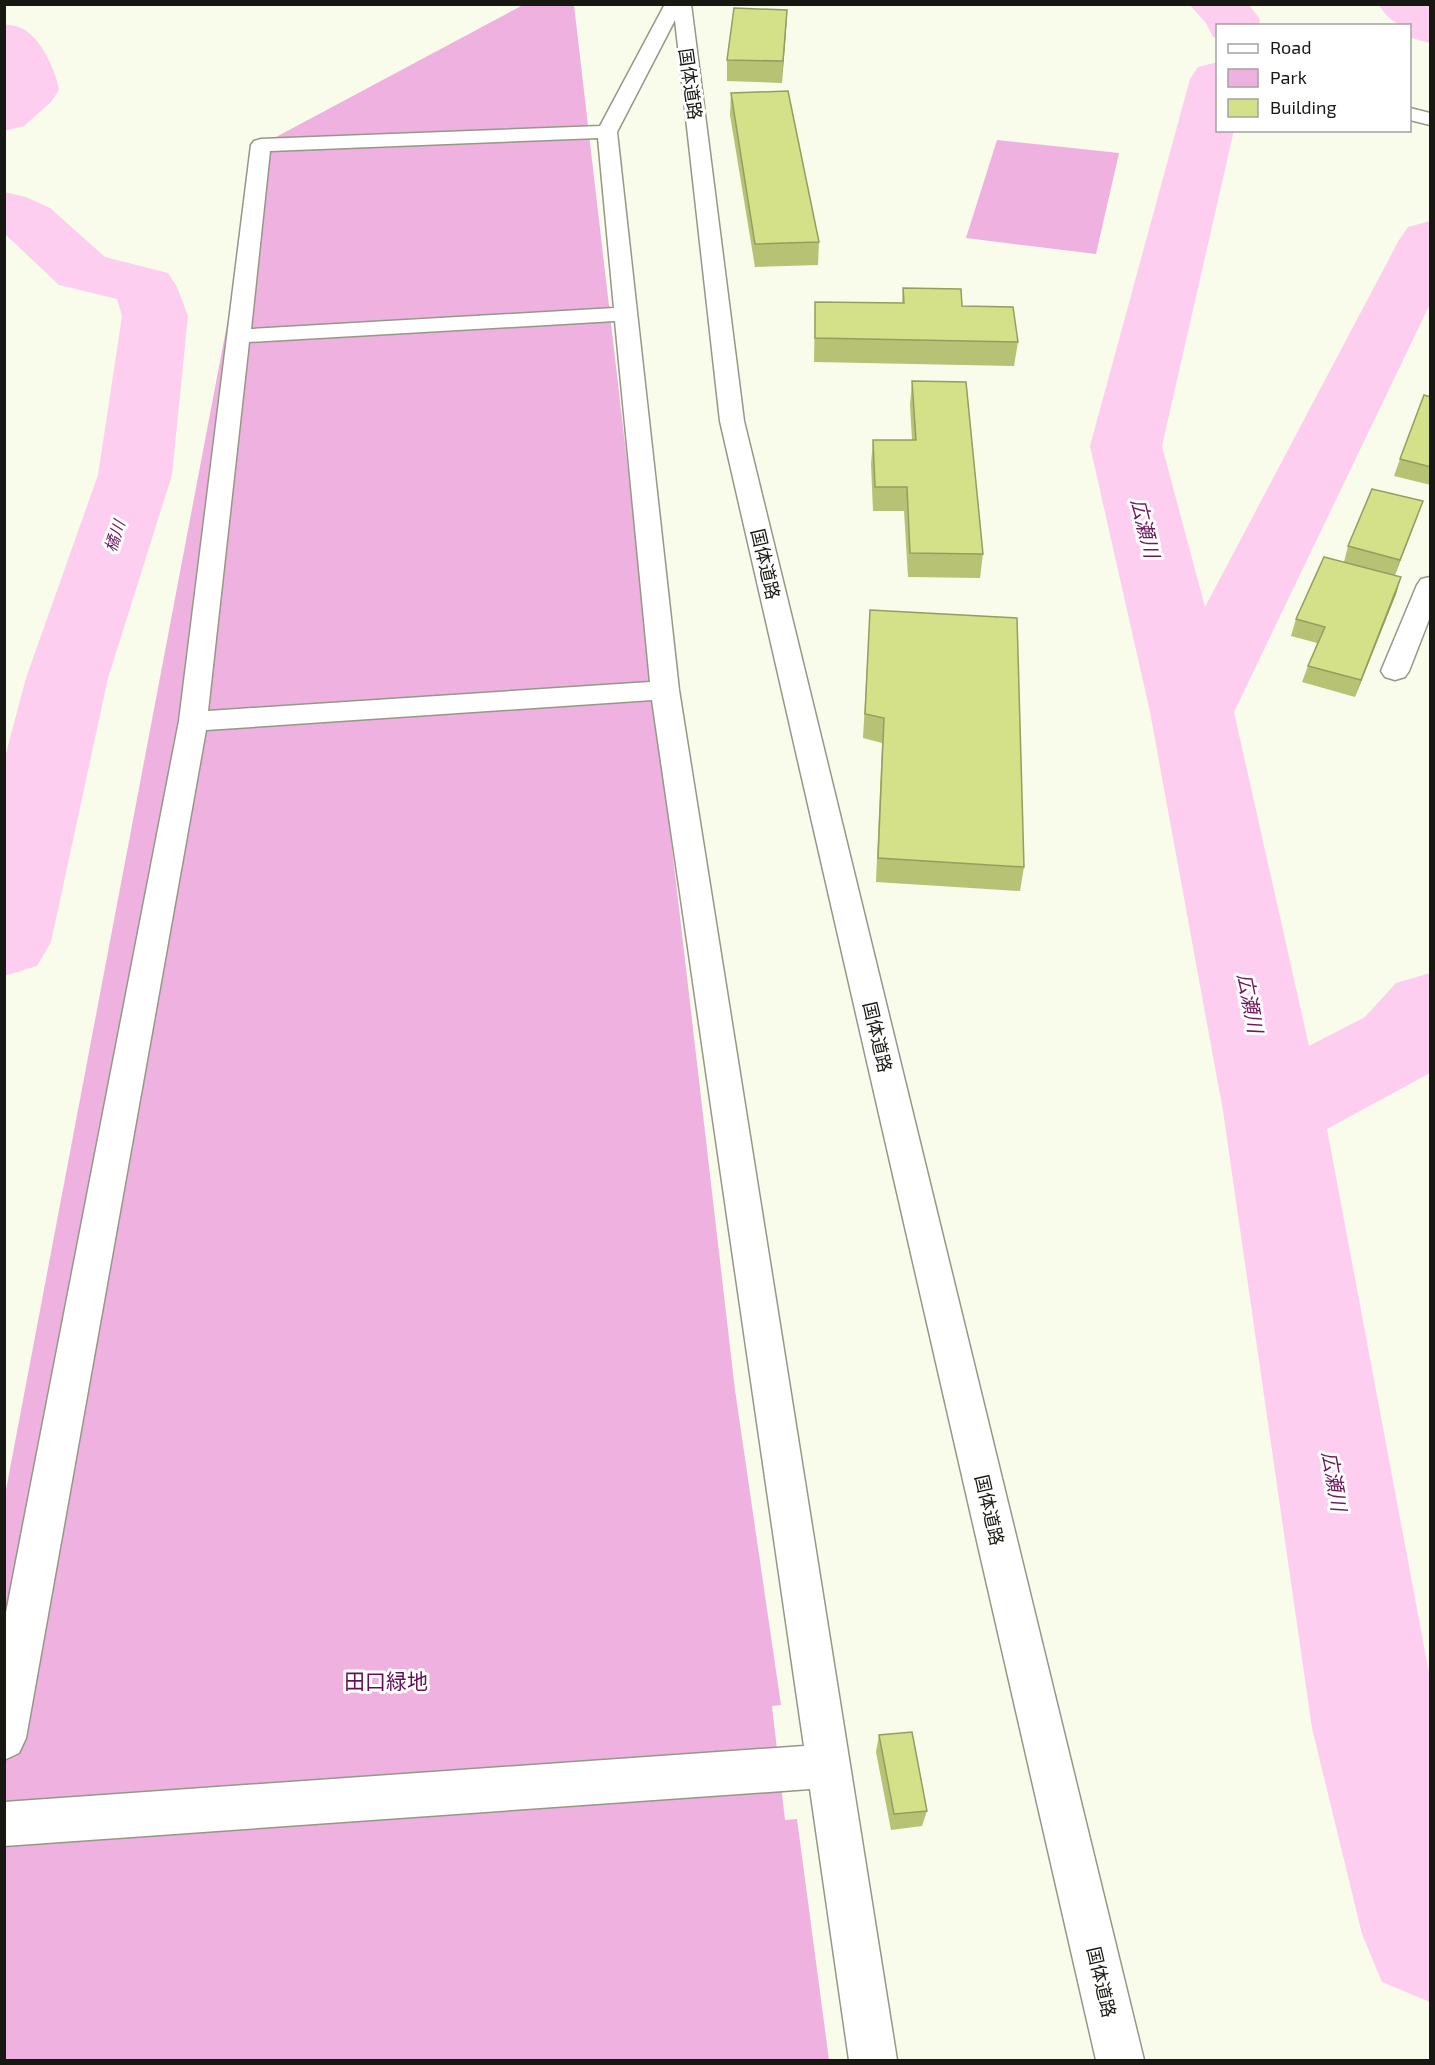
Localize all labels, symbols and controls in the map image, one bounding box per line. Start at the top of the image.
legend [1216,24,1411,132]
text: Road [1270,36,1311,58]
street label: 国体道路 [675,47,707,121]
text: Park [1270,66,1307,88]
text: Building [1270,96,1337,118]
water label: 広瀬川 [1127,496,1165,562]
water label: 橘川 [100,516,129,554]
street label: 国体道路 [747,526,785,602]
water label: 広瀬川 [1233,971,1269,1037]
street label: 国体道路 [859,999,897,1075]
water label: 広瀬川 [1318,1449,1352,1515]
street label: 国体道路 [971,1472,1009,1548]
park label: 田口緑地 [344,1668,428,1693]
street label: 国体道路 [1083,1944,1121,2020]

